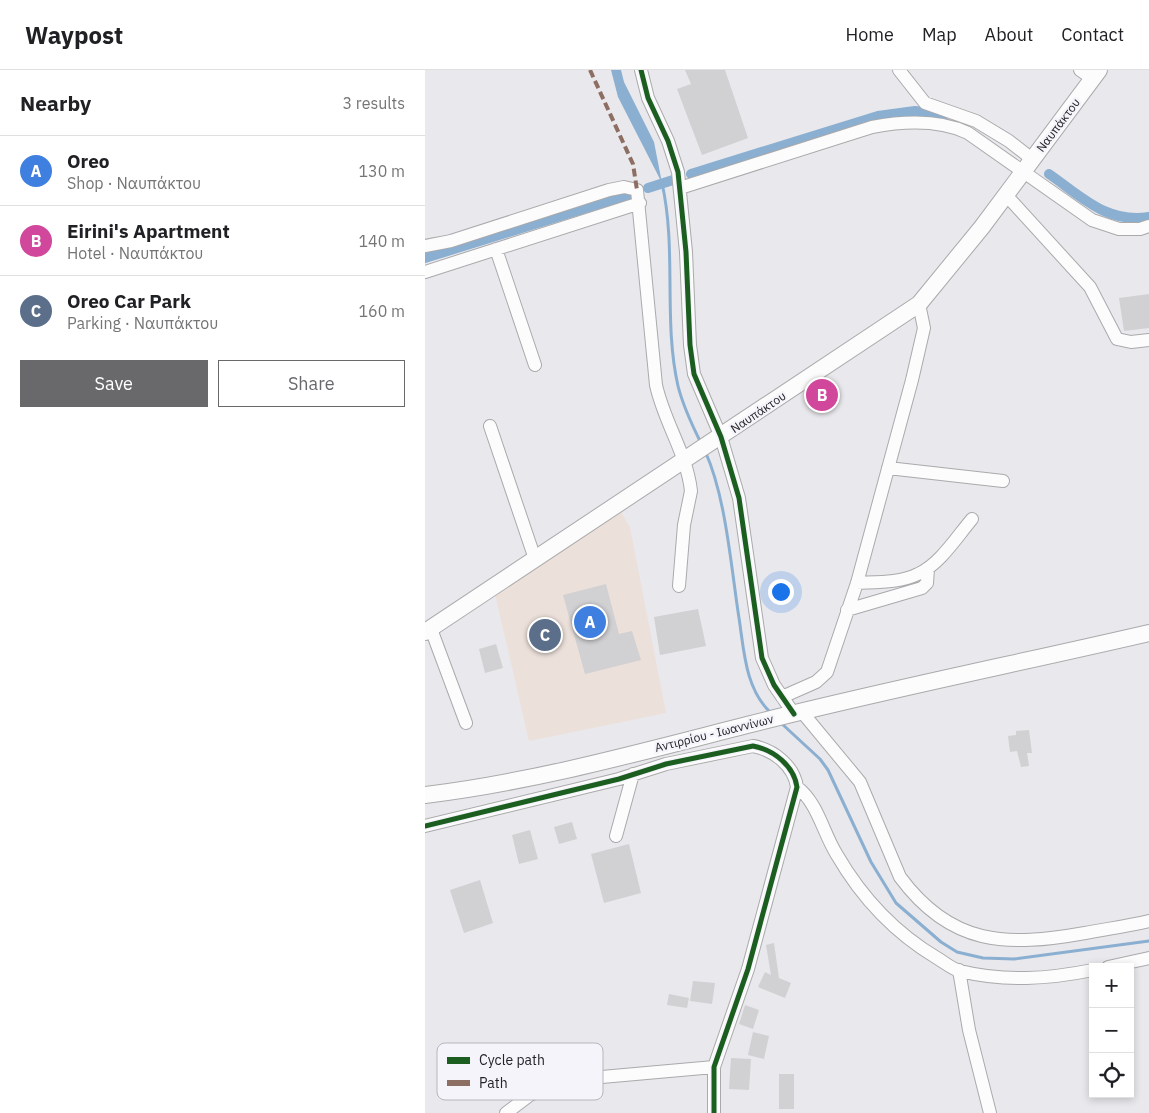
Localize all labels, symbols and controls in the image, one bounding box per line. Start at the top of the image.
text: Waypost [25,19,123,51]
text: Home [846,23,894,46]
text: Map [922,23,957,46]
text: About [985,23,1033,46]
text: Contact [1061,23,1124,46]
text: Nearby [20,89,91,117]
text: 3 results [342,93,405,113]
street label: Ναυπάκτου [1033,95,1083,155]
text: Oreo [67,149,110,173]
text: A [31,161,41,181]
text: 130 m [358,161,405,181]
text: Shop · Ναυπάκτου [67,173,201,193]
text: Eirini's Apartment [67,219,230,243]
text: B [31,231,41,251]
text: 140 m [358,231,405,251]
text: Hotel · Ναυπάκτου [67,243,203,263]
text: Oreo Car Park [67,289,191,313]
text: C [31,301,41,321]
text: 160 m [358,301,405,321]
text: Parking · Ναυπάκτου [67,313,218,333]
button: Save [20,360,208,407]
button: Share [218,360,405,407]
pin: B [806,376,838,414]
street label: Ναυπάκτου [727,388,789,436]
your location [768,579,794,605]
pin: A [574,603,606,641]
pin: C [529,616,561,654]
street label: Αντιρρίου - Ιωαννίνων [653,711,775,755]
map controls [1089,963,1134,1098]
button: + [1089,963,1134,1008]
button: − [1089,1008,1134,1053]
legend [437,1043,603,1100]
text: Cycle path [479,1051,545,1069]
button: locate [1089,1053,1134,1098]
text: Path [479,1074,508,1092]

